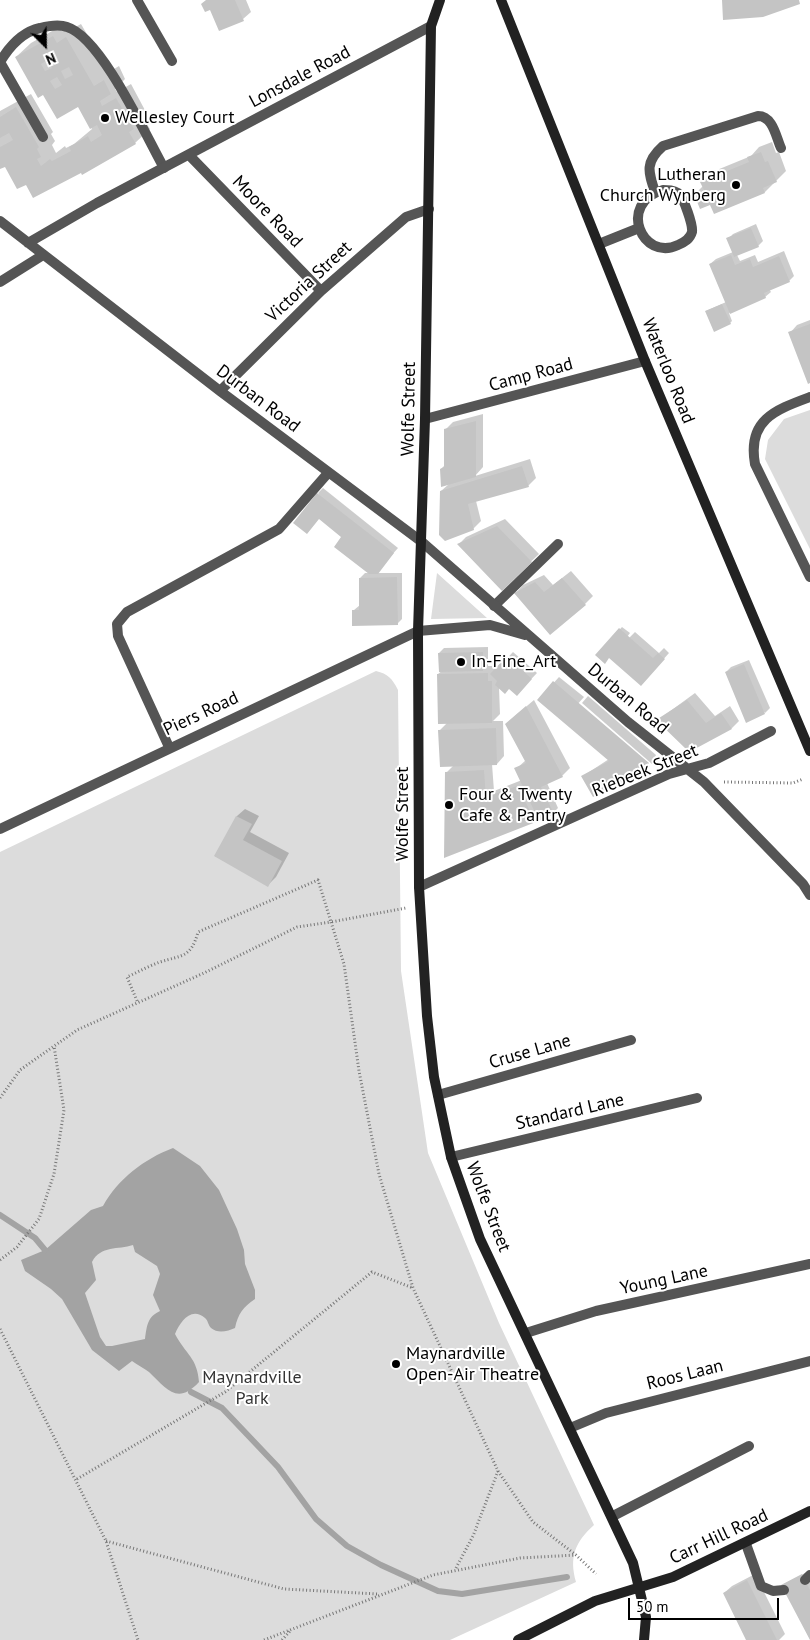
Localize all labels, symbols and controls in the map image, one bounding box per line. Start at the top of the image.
north arrow [20,20,70,70]
street label: Lonsdale Road [246,41,354,113]
text: N [43,49,59,69]
place label: Wellesley Court [115,107,234,129]
marker: Wellesley Court [99,112,111,124]
place label: Lutheran Church Wynberg [600,164,726,206]
street label: Moore Road [227,172,307,252]
marker: Lutheran Church Wynberg [730,179,742,191]
street label: Victoria Street [262,237,356,327]
street label: Waterloo Road [637,315,699,427]
street label: Camp Road [487,353,575,397]
street label: Durban Road [212,361,304,437]
street label: Wolfe Street [397,362,421,456]
place label: In-Fine_Art [471,651,556,673]
marker: In-Fine_Art [455,656,467,668]
street label: Durban Road [583,659,673,739]
street label: Piers Road [160,687,242,741]
street label: Riebeek Street [589,740,701,802]
street label: Wolfe Street [392,767,414,861]
place label: Four & Twenty Cafe & Pantry [459,784,572,826]
marker: Four & Twenty Cafe & Pantry [443,799,455,811]
street label: Cruse Lane [487,1030,573,1074]
street label: Standard Lane [514,1089,626,1135]
street label: Wolfe Street [461,1159,515,1255]
street label: Young Lane [618,1260,710,1300]
place label: Maynardville Open-Air Theatre [406,1343,539,1386]
street label: Roos Laan [644,1355,726,1395]
marker: Maynardville Open-Air Theatre [390,1358,402,1370]
park label: Maynardville Park [202,1367,302,1410]
street label: Carr Hill Road [666,1505,772,1569]
scale bar [630,1588,781,1620]
text: 50 m [636,1597,669,1616]

